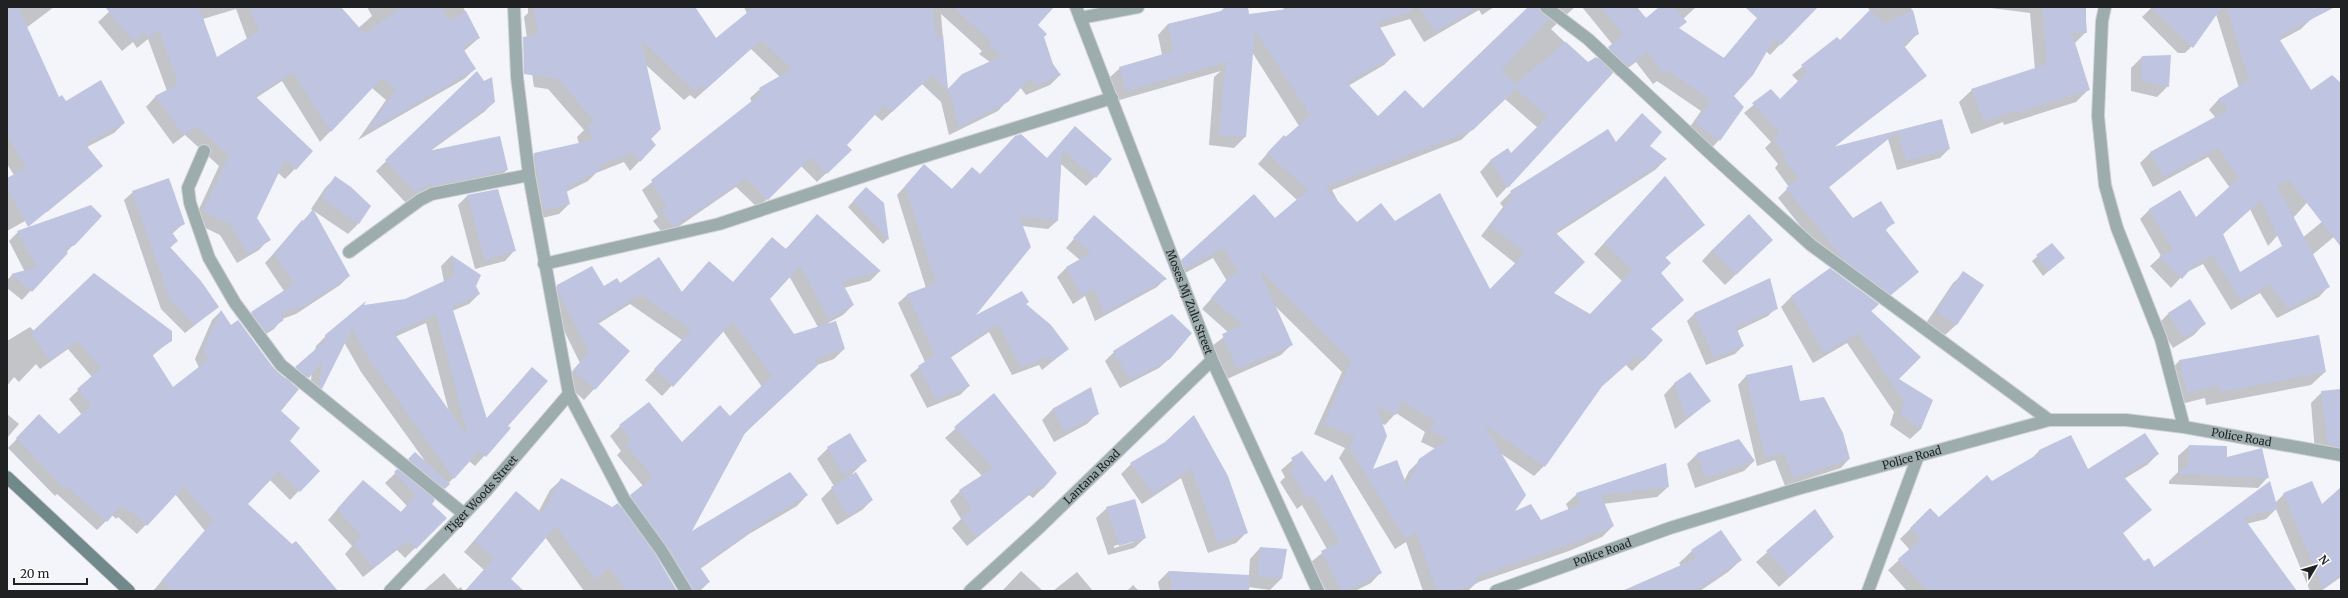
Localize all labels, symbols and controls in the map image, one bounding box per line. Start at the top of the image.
street label: Moses Mj Zulu Street [1163,247,1216,357]
street label: Police Road [2210,425,2273,450]
street label: Police Road [1881,443,1943,472]
street label: Lantana Road [1061,446,1123,507]
street label: Tiger Woods Street [442,452,521,536]
street label: Police Road [1571,535,1634,569]
north arrow [2296,546,2336,586]
text: N [2316,552,2332,568]
scale bar [14,560,87,586]
text: 20 m [20,566,49,581]

